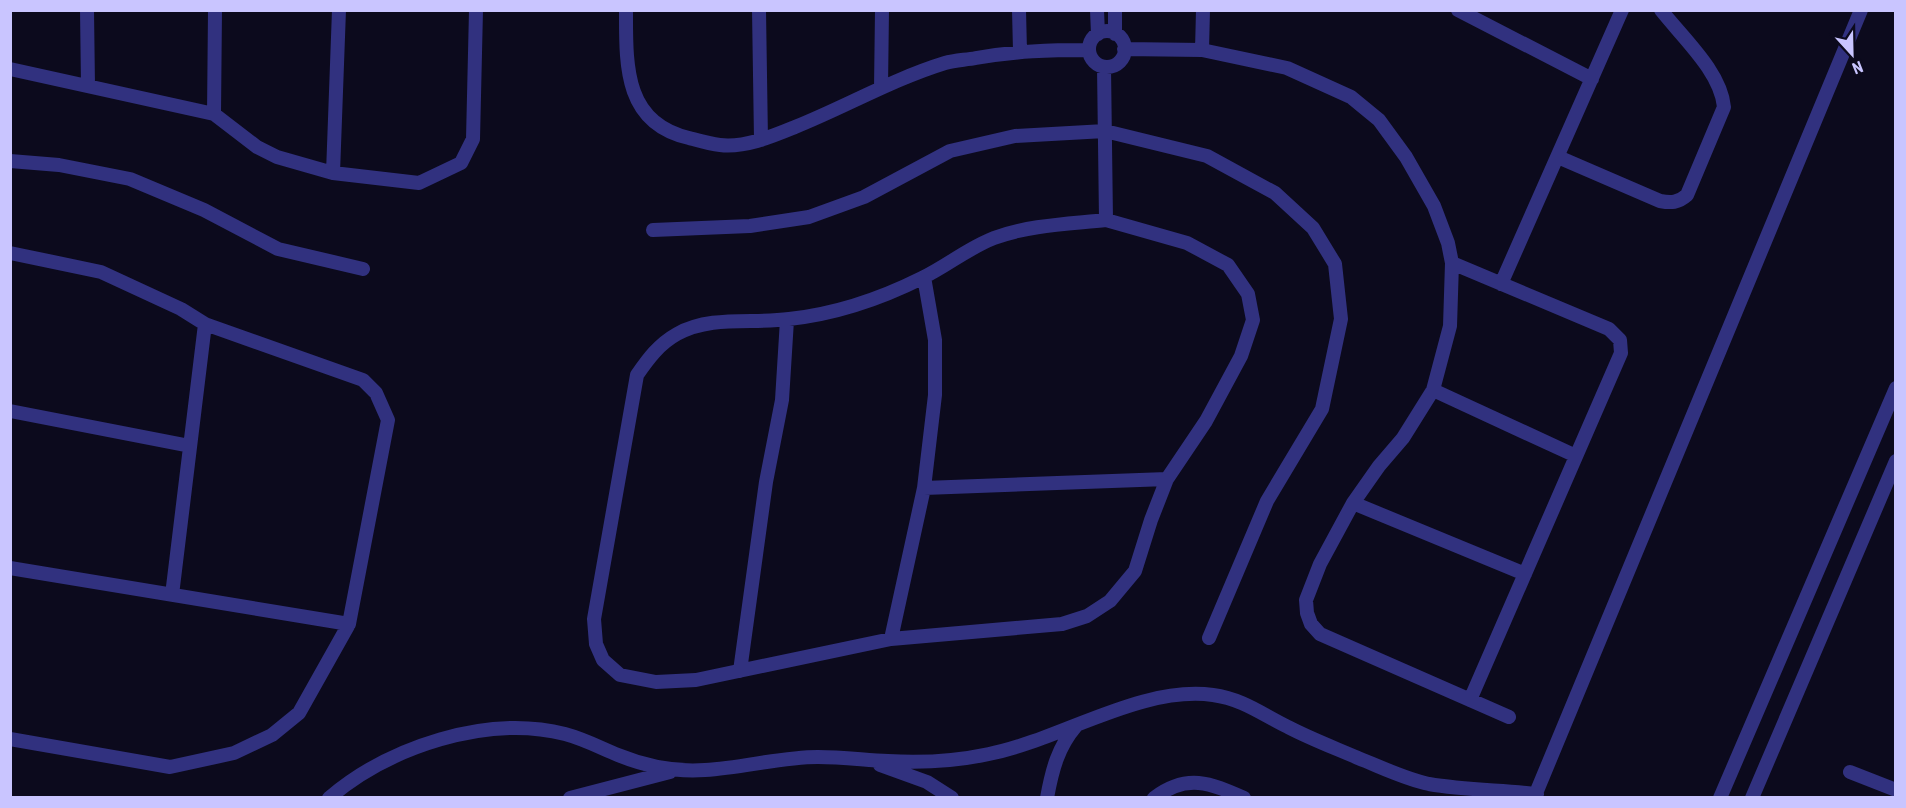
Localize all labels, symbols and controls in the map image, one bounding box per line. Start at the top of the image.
north arrow [1822,24,1882,84]
text: N [1849,57,1866,78]

